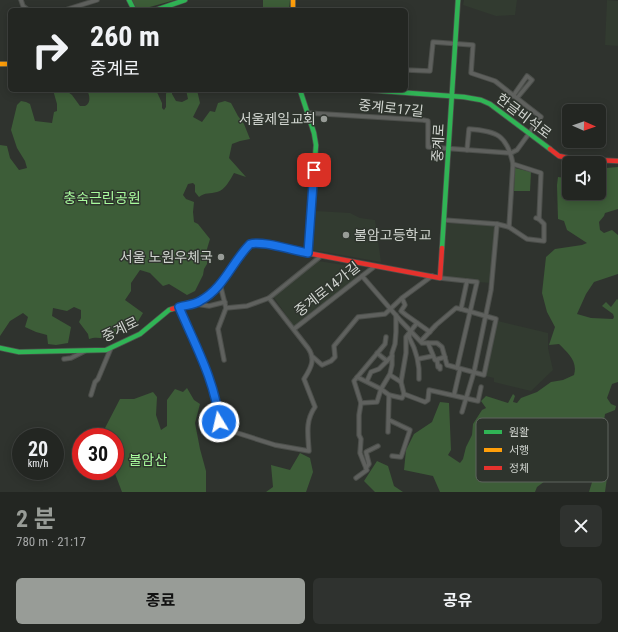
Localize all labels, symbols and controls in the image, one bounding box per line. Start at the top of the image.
text: 260 m [90,20,160,53]
icon: right [24,24,76,76]
text: 중계로 [90,58,140,79]
street label: 한글비석로 [493,90,555,142]
street label: 중계로17길 [358,97,424,119]
north arrow [562,104,606,148]
map controls [562,104,606,200]
place label: 서울제일교회 [239,111,316,127]
marker: 서울제일교회 [319,114,329,124]
street label: 중계로 [429,123,447,163]
pin [297,153,331,187]
button: sound [562,156,606,200]
icon: arrive [303,159,325,181]
park label: 충숙근린공원 [63,190,141,206]
place label: 불암고등학교 [354,227,431,243]
marker: 불암고등학교 [341,230,351,240]
place label: 서울 노원우체국 [120,249,213,265]
marker: 서울 노원우체국 [216,252,226,262]
street label: 중계로14가길 [291,259,363,319]
street label: 중계로 [99,313,141,345]
position arrow [198,401,240,443]
legend [476,418,608,482]
text: 원활 [509,426,529,439]
speed limit sign: 30 [72,428,124,480]
text: 20 [28,437,48,461]
text: 서행 [509,444,529,457]
park label: 불암산 [129,452,167,468]
text: km/h [28,458,48,469]
text: 정체 [509,462,529,475]
text: 2 분 [16,505,56,533]
button: close [560,505,602,547]
text: 780 m · 21:17 [16,534,86,549]
button: 종료 [16,578,305,624]
button: 공유 [313,578,602,624]

